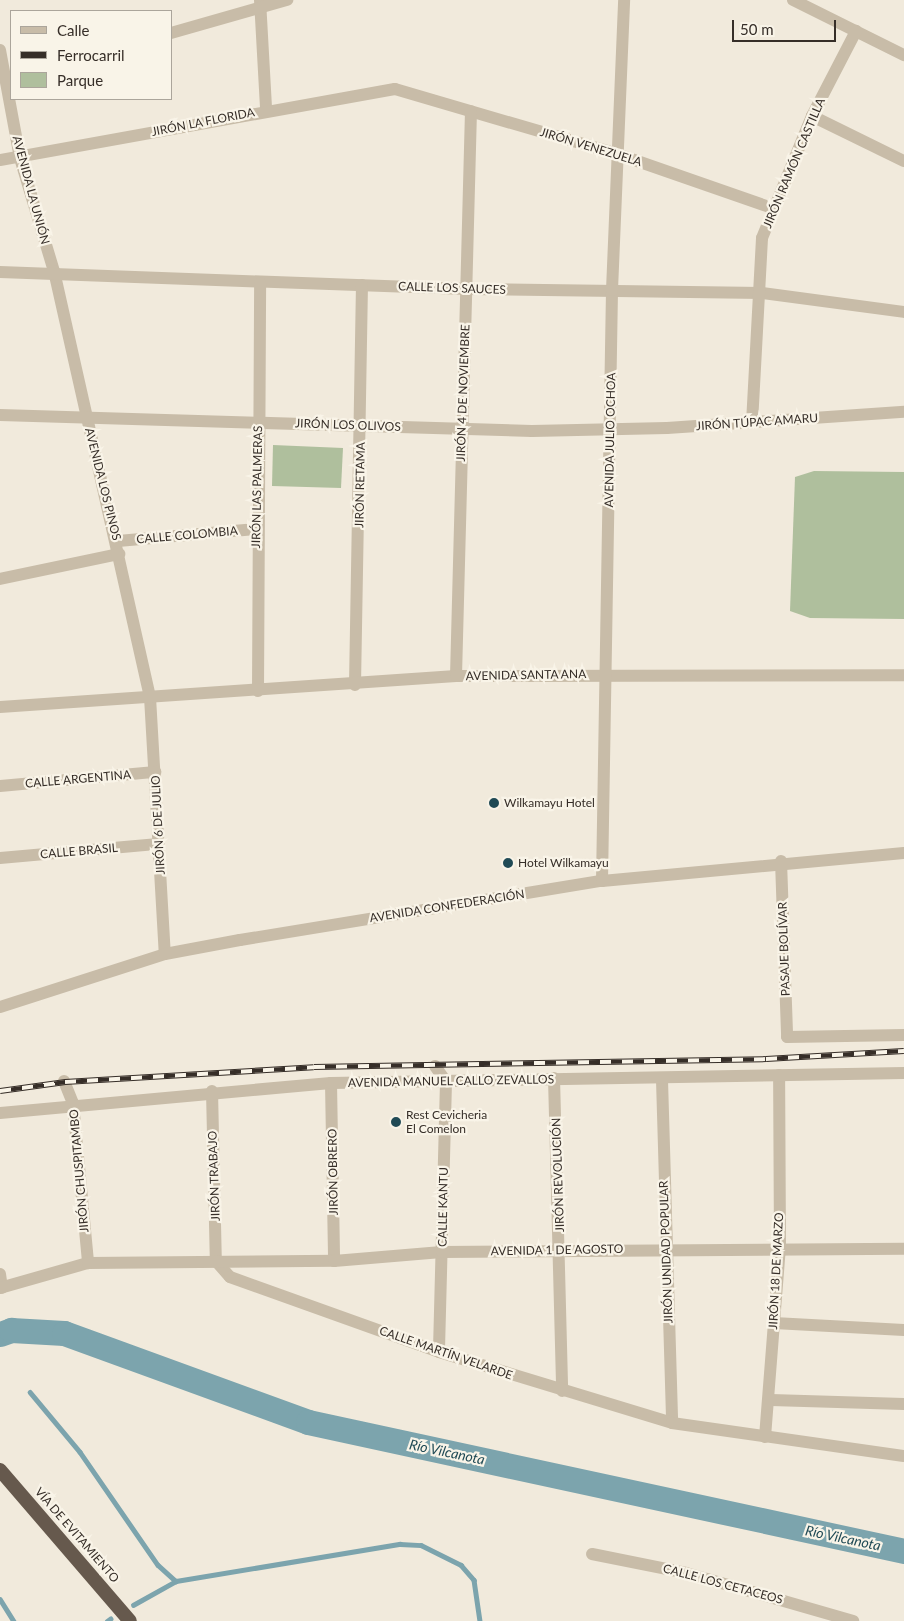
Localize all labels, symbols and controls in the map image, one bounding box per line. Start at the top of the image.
legend [10,10,172,100]
scale bar [734,10,838,42]
text: 50 m [740,20,774,38]
text: Calle [57,21,89,39]
text: Ferrocarril [57,46,125,64]
text: Parque [57,71,103,89]
street label: JIRÓN RAMÓN CASTILLA [760,96,828,230]
street label: JIRÓN LA FLORIDA [150,105,256,139]
street label: JIRÓN VENEZUELA [538,125,644,169]
street label: AVENIDA LA UNIÓN [9,134,53,246]
street label: CALLE LOS SAUCES [398,279,506,297]
street label: JIRÓN 4 DE NOVIEMBRE [453,324,473,462]
street label: AVENIDA JULIO OCHOA [602,372,618,508]
street label: JIRÓN TÚPAC AMARU [695,411,819,433]
street label: JIRÓN LOS OLIVOS [295,416,401,434]
street label: AVENIDA LOS PINOS [82,426,124,542]
street label: JIRÓN LAS PALMERAS [249,426,265,548]
street label: JIRÓN RETAMA [352,442,368,528]
street label: CALLE COLOMBIA [136,523,238,547]
street label: AVENIDA SANTA ANA [465,667,587,683]
street label: CALLE ARGENTINA [24,767,132,791]
street label: JIRÓN 6 DE JULIO [148,775,168,875]
place label: Wilkamayu Hotel [504,796,595,810]
marker: Wilkamayu Hotel [488,797,500,809]
street label: CALLE BRASIL [40,840,118,862]
place label: Hotel Wilkamayu [518,856,609,870]
marker: Hotel Wilkamayu [502,857,514,869]
street label: AVENIDA CONFEDERACIÓN [368,887,526,925]
street label: PASAJE BOLÍVAR [775,902,793,996]
street label: AVENIDA MANUEL CALLO ZEVALLOS [347,1072,555,1090]
place label: Rest Cevicheria El Comelon [406,1108,487,1136]
street label: JIRÓN CHUSPITAMBO [66,1109,92,1233]
marker: Rest Cevicheria El Comelon [390,1116,402,1128]
street label: JIRÓN REVOLUCIÓN [549,1118,567,1232]
street label: JIRÓN OBRERO [325,1129,341,1215]
street label: JIRÓN TRABAJO [205,1130,223,1222]
street label: CALLE KANTU [435,1167,451,1247]
street label: JIRÓN UNIDAD POPULAR [656,1180,676,1324]
street label: JIRÓN 18 DE MARZO [766,1212,786,1330]
street label: AVENIDA 1 DE AGOSTO [490,1242,624,1258]
street label: CALLE MARTÍN VELARDE [377,1323,515,1383]
water label: Río Vilcanota [408,1436,486,1468]
street label: VÍA DE EVITAMIENTO [32,1484,122,1586]
water label: Río Vilcanota [804,1522,882,1554]
street label: CALLE LOS CETACEOS [662,1561,784,1607]

